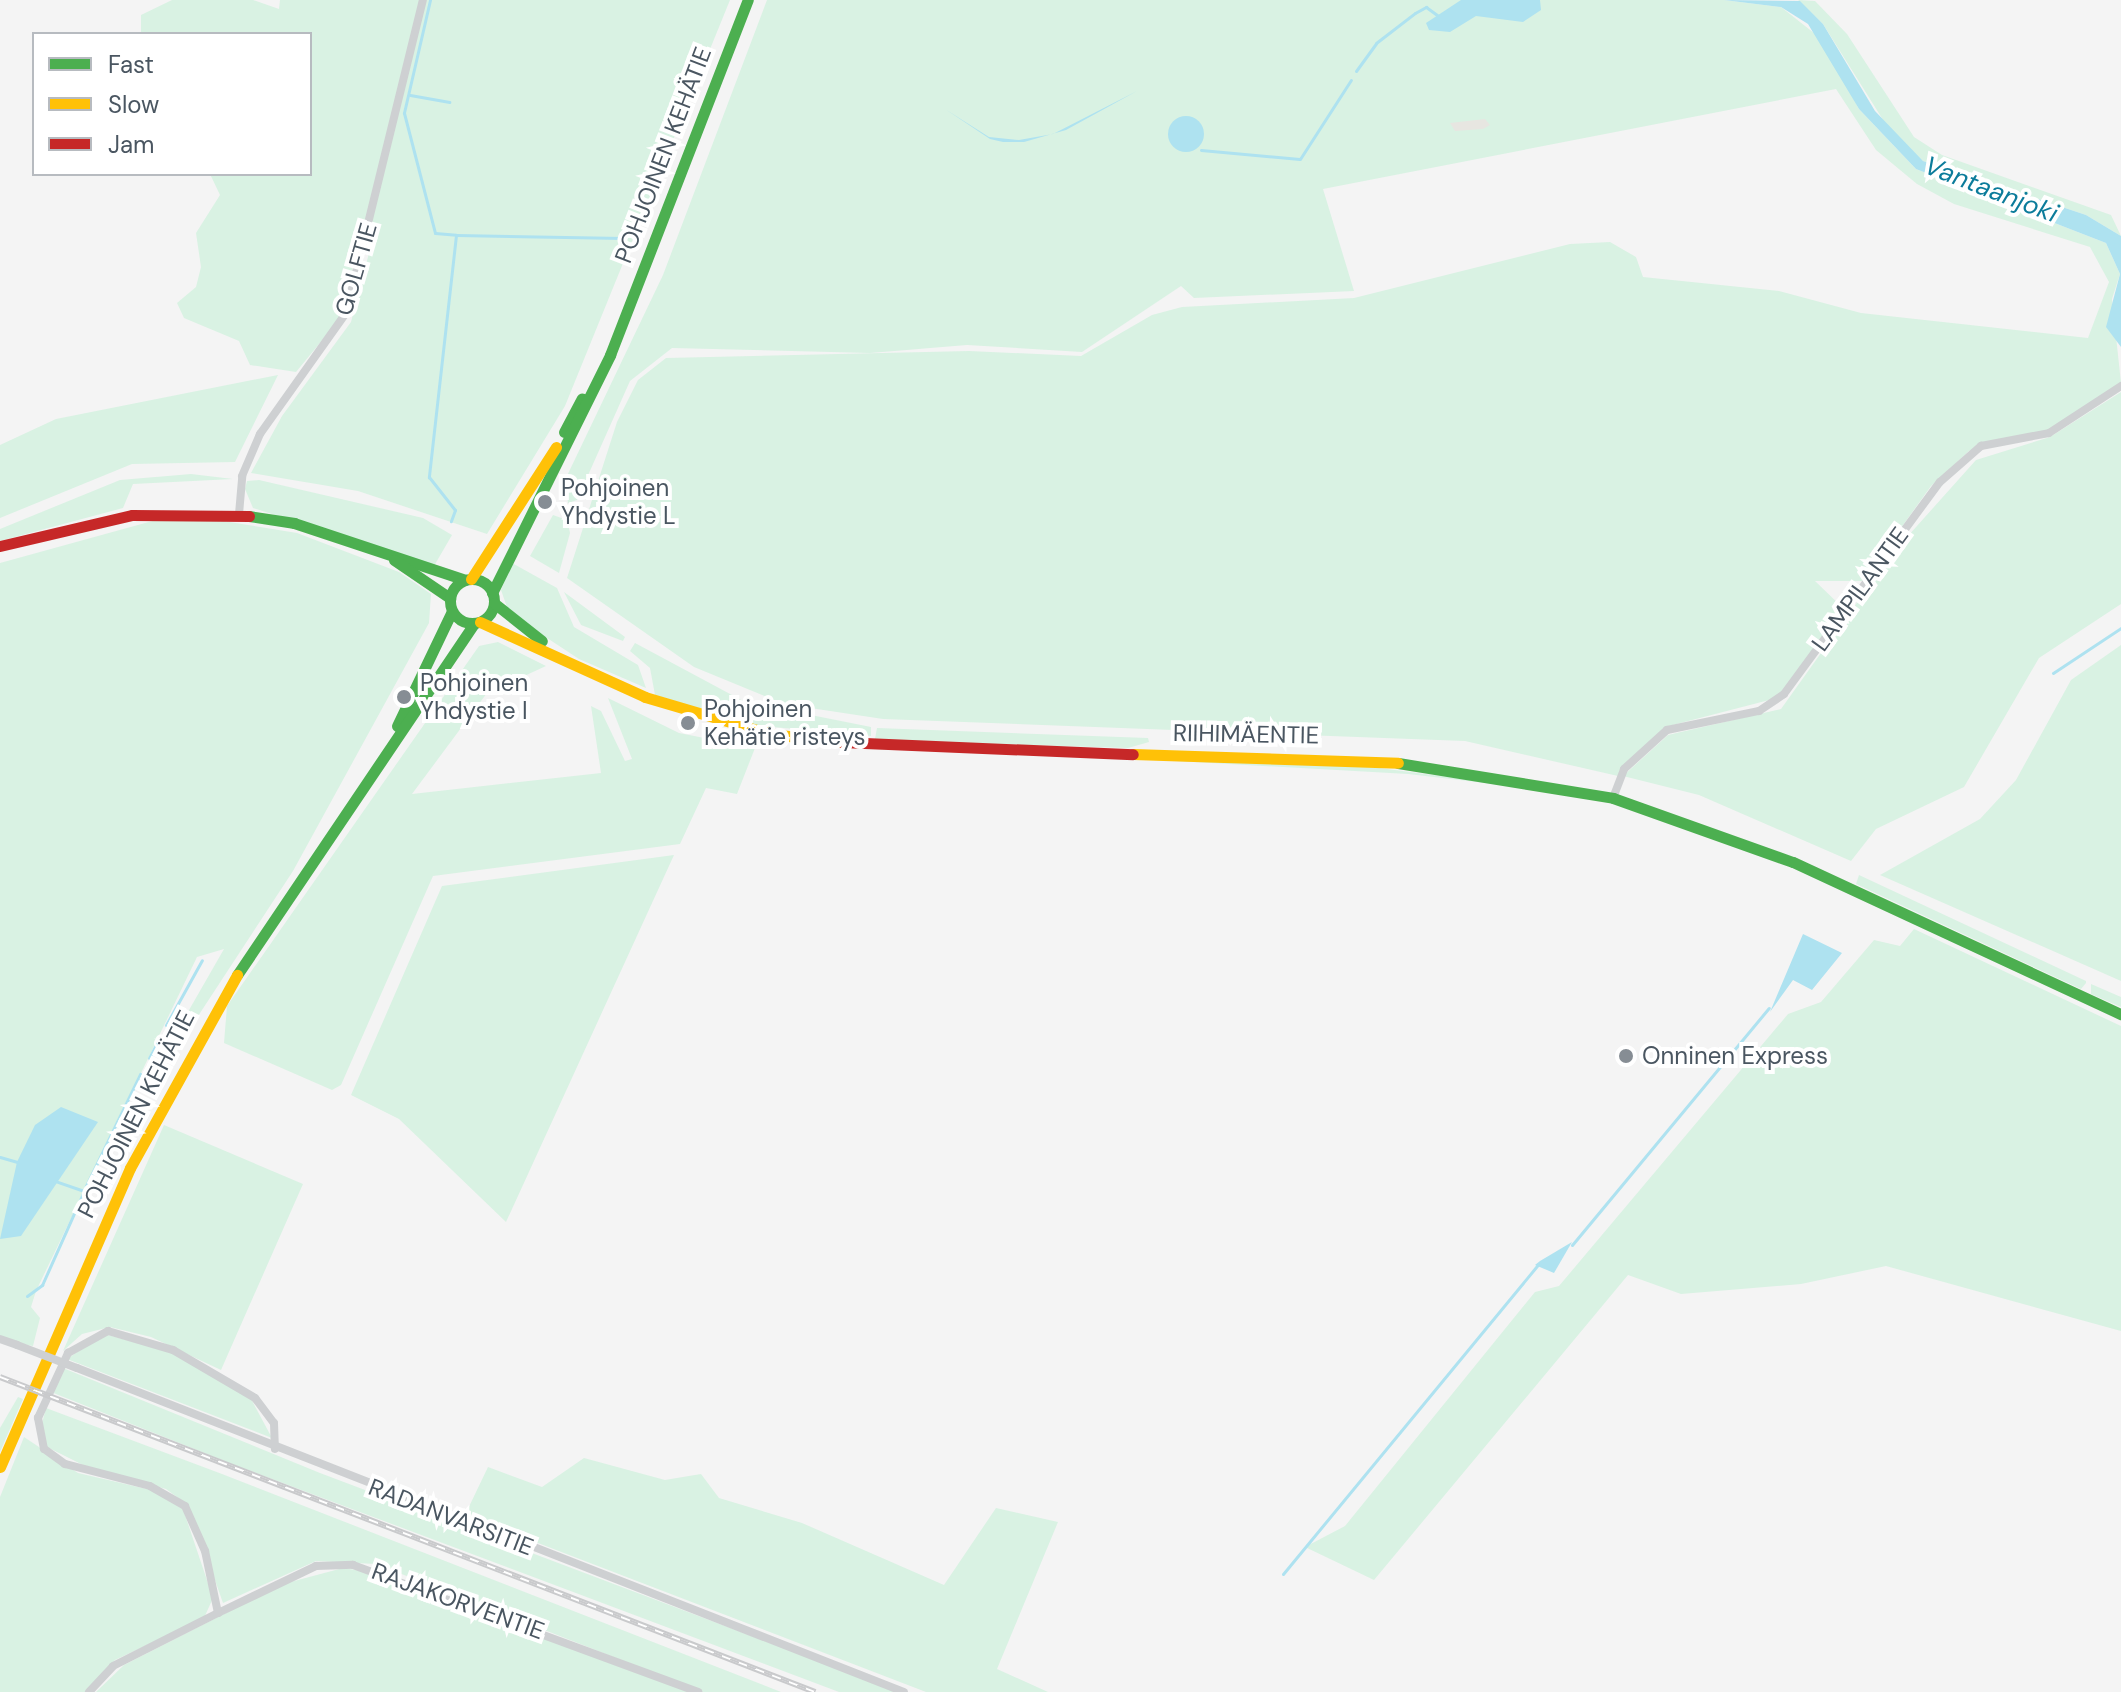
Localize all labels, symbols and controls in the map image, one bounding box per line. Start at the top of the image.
legend [32,32,312,176]
street label: POHJOINEN KEHÄTIE [609,43,717,267]
text: Fast [108,49,154,80]
text: Slow [108,89,159,120]
text: Jam [108,129,154,160]
water label: Vantaanjoki [1920,150,2062,230]
street label: GOLFTIE [329,219,383,319]
place label: Pohjoinen Yhdystie L [561,474,676,530]
marker: Pohjoinen Yhdystie L [536,493,554,511]
street label: LAMPILANTIE [1805,521,1915,657]
place label: Pohjoinen Yhdystie I [420,669,528,725]
marker: Pohjoinen Yhdystie I [395,688,413,706]
place label: Pohjoinen Kehätie risteys [704,695,866,751]
marker: Pohjoinen Kehätie risteys [679,714,697,732]
street label: RIIHIMÄENTIE [1173,718,1319,750]
street label: POHJOINEN KEHÄTIE [71,1006,201,1222]
place label: Onninen Express [1642,1042,1828,1070]
marker: Onninen Express [1617,1047,1635,1065]
street label: RADANVARSITIE [365,1472,537,1562]
street label: RAJAKORVENTIE [368,1556,548,1646]

